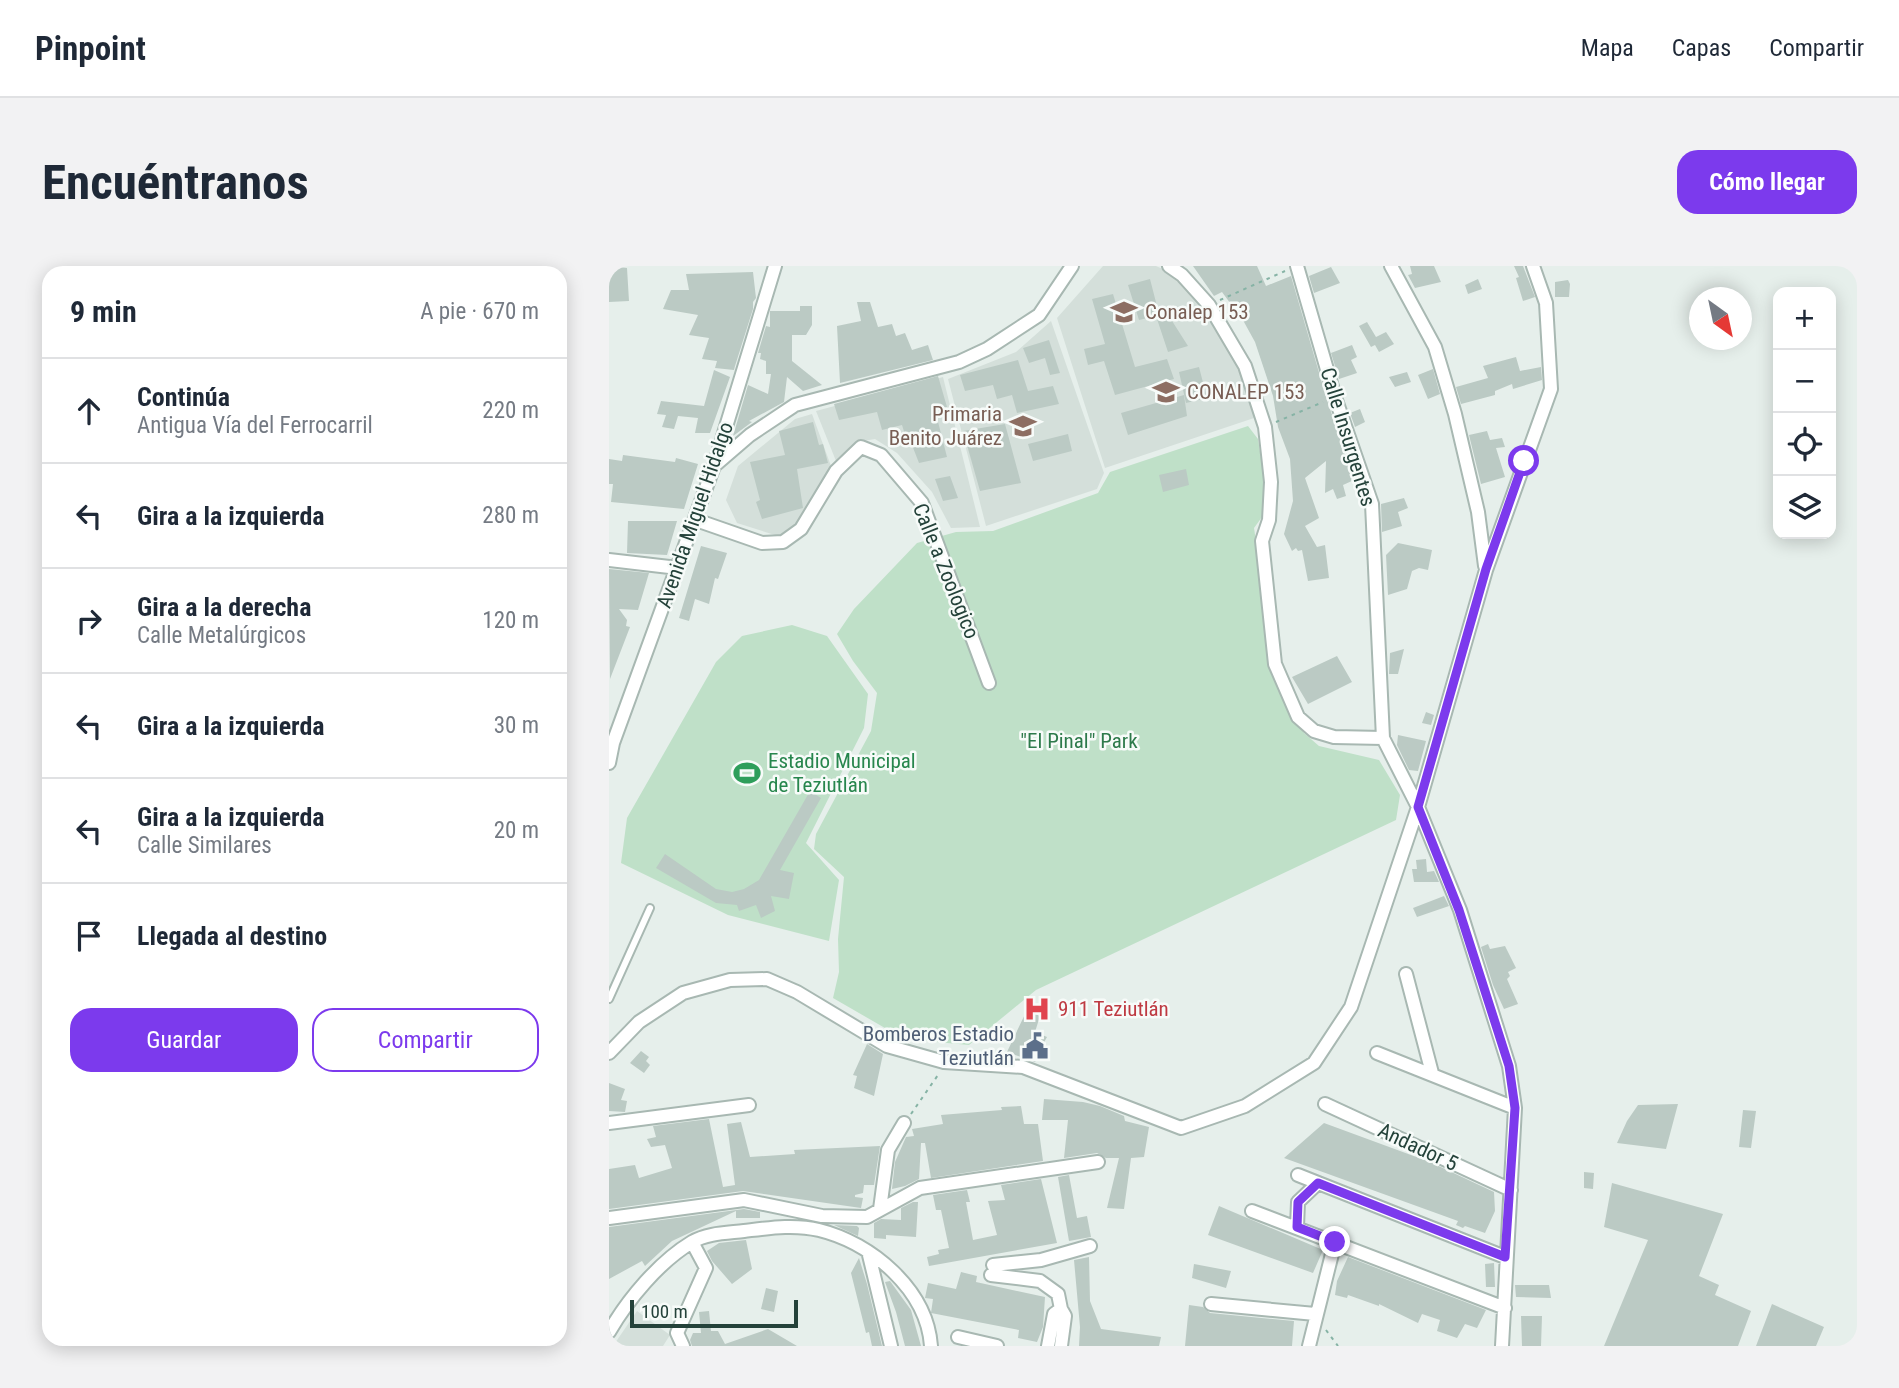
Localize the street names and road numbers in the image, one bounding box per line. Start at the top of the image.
street label: Calle Insurgentes [1316,365,1380,509]
street label: Avenida Miguel Hidalgo [652,419,738,611]
street label: Calle a Zoologico [908,500,984,642]
street label: Andador 5 [1374,1118,1462,1176]

